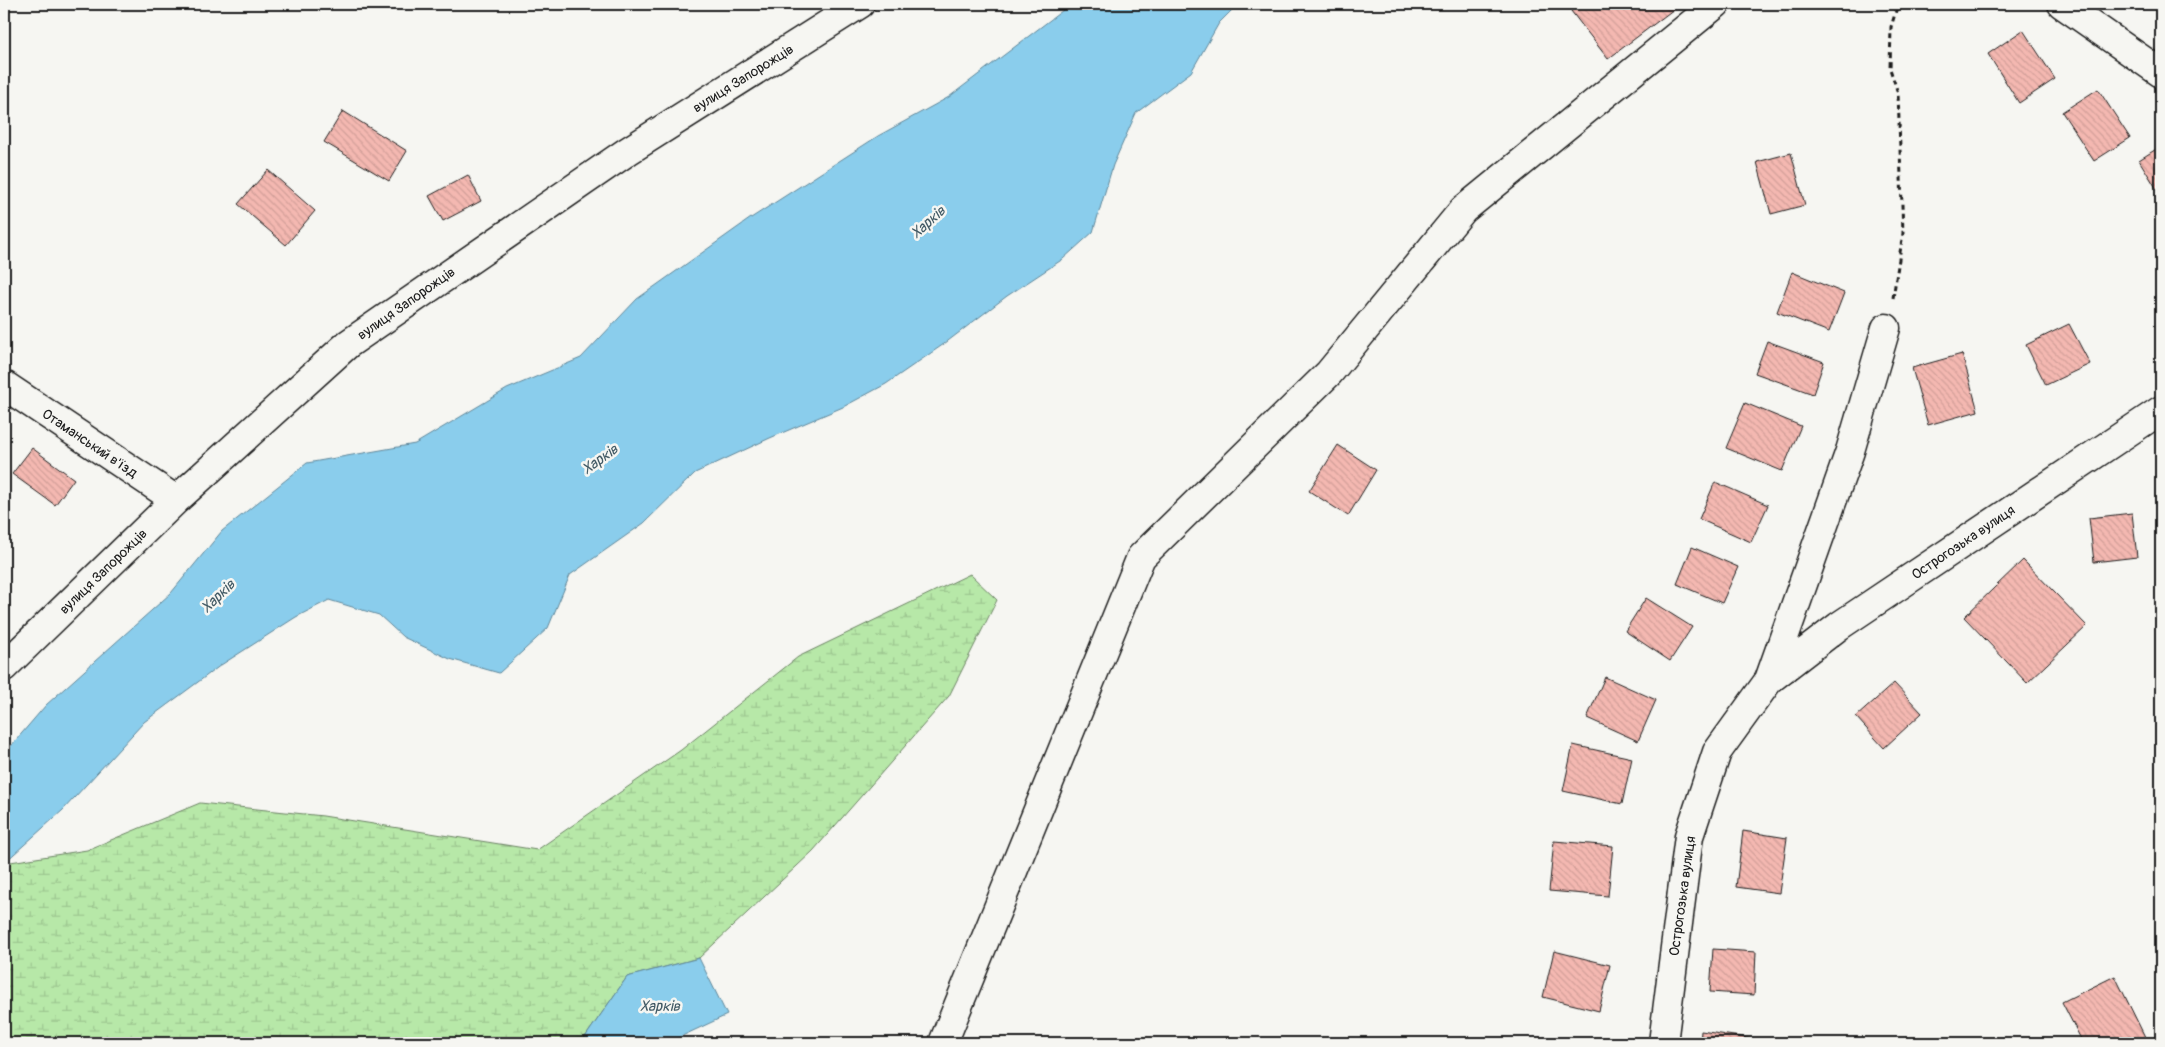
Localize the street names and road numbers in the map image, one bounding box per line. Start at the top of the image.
street label: вулиця Запорожців [690,41,797,116]
street label: вулиця Запорожців [354,263,459,344]
street label: Отаманський в'їзд [39,405,141,482]
street label: Острогозька вулиця [1908,502,2018,583]
street label: вулиця Запорожців [56,525,151,618]
street label: Острогозька вулиця [1666,835,1699,957]

